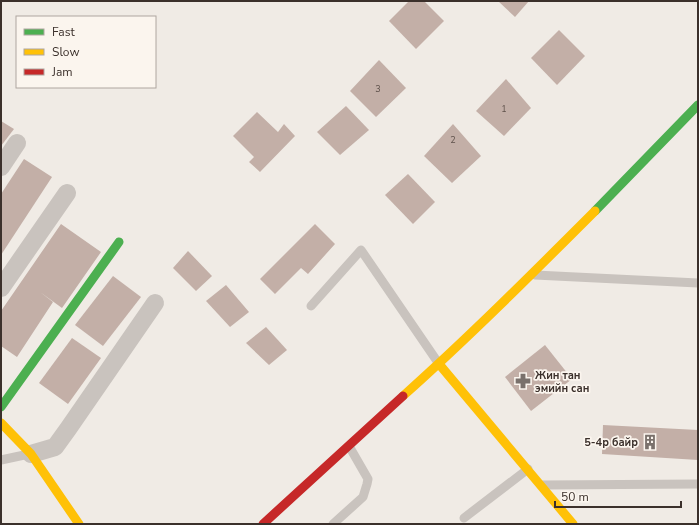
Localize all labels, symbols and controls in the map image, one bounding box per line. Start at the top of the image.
legend [16,16,156,88]
text: Fast [52,24,75,40]
text: Slow [52,44,80,60]
text: Jam [51,64,73,80]
house number: 3 [375,83,381,95]
house number: 1 [501,103,507,115]
house number: 2 [450,134,456,146]
place label: Жин тан эмийн сан [535,368,589,396]
pharmacy icon: Жин тан эмийн сан [514,372,532,390]
building icon: 5-4р байр [641,433,659,451]
place label: 5-4р байр [584,435,638,450]
scale bar [555,483,681,509]
text: 50 m [561,489,589,505]

